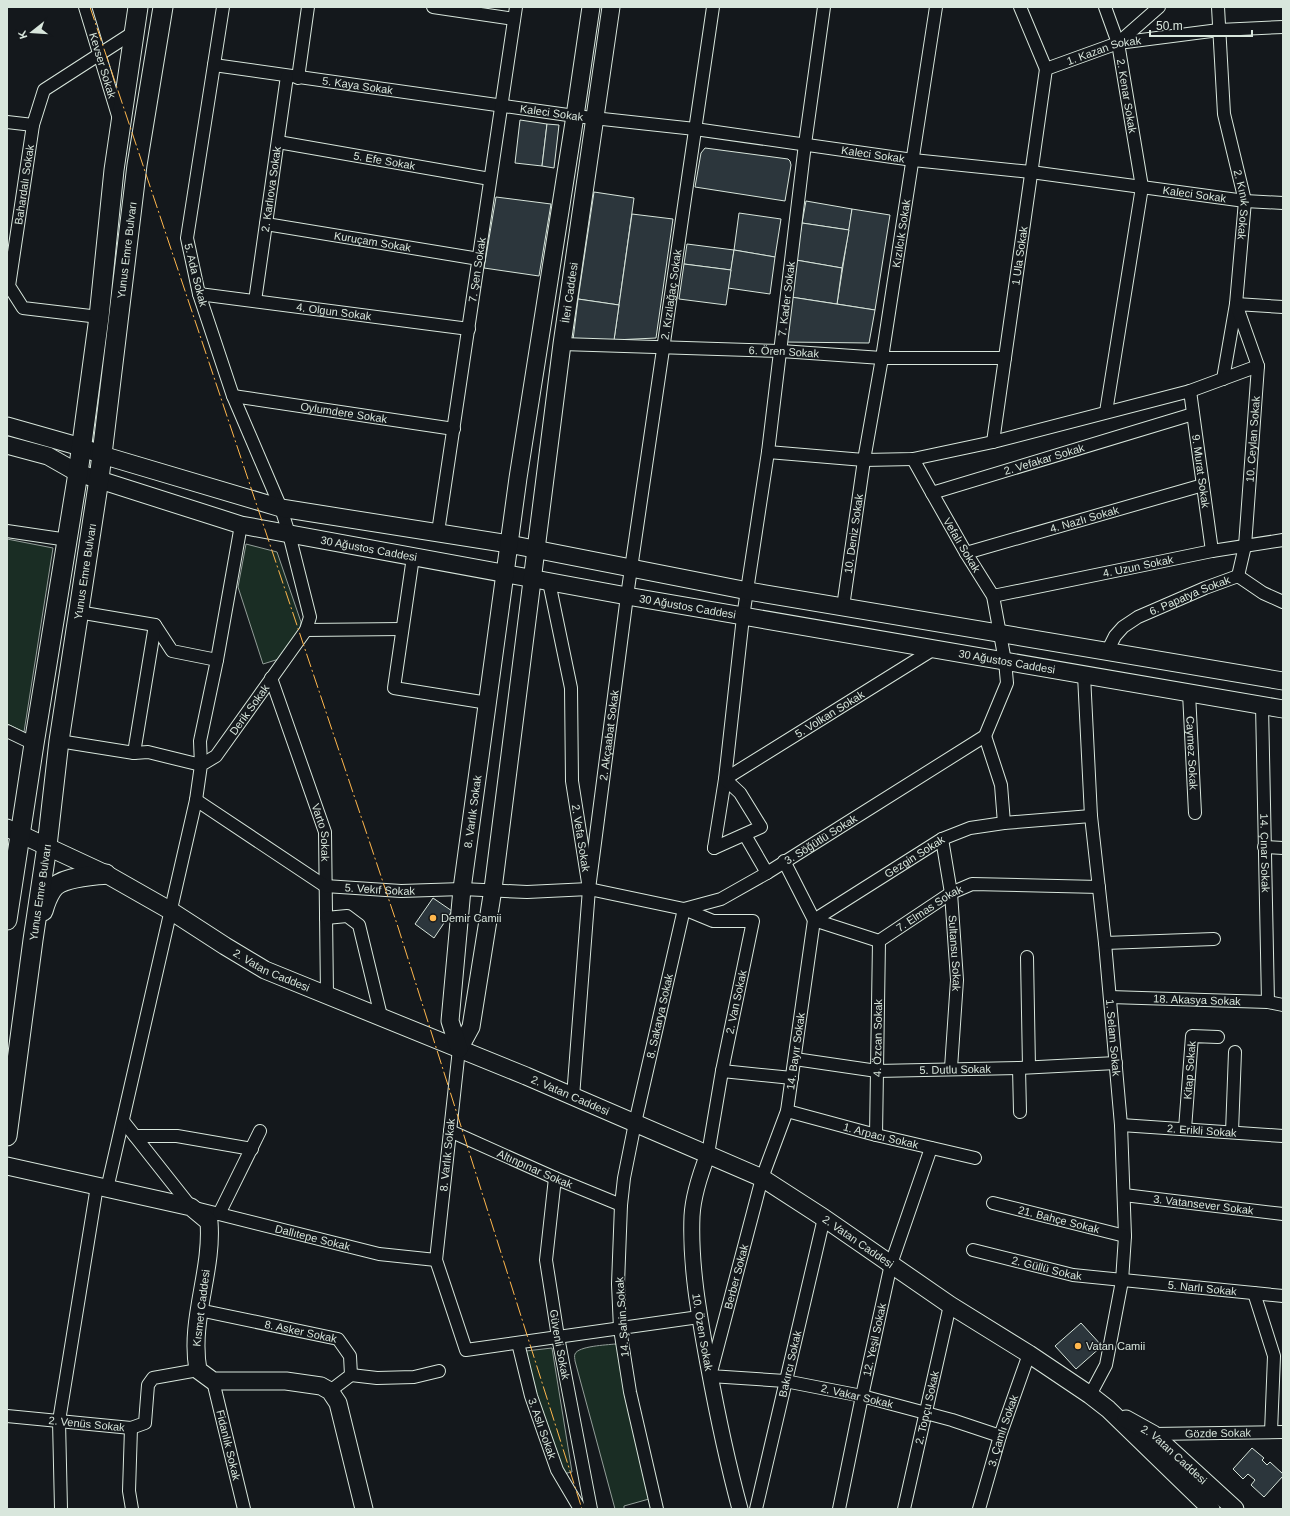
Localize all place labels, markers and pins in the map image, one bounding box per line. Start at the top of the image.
place label: Demir Camii [441,912,502,924]
marker: Demir Camii [428,913,438,923]
place label: Vatan Camii [1086,1340,1145,1352]
marker: Vatan Camii [1073,1341,1083,1351]

